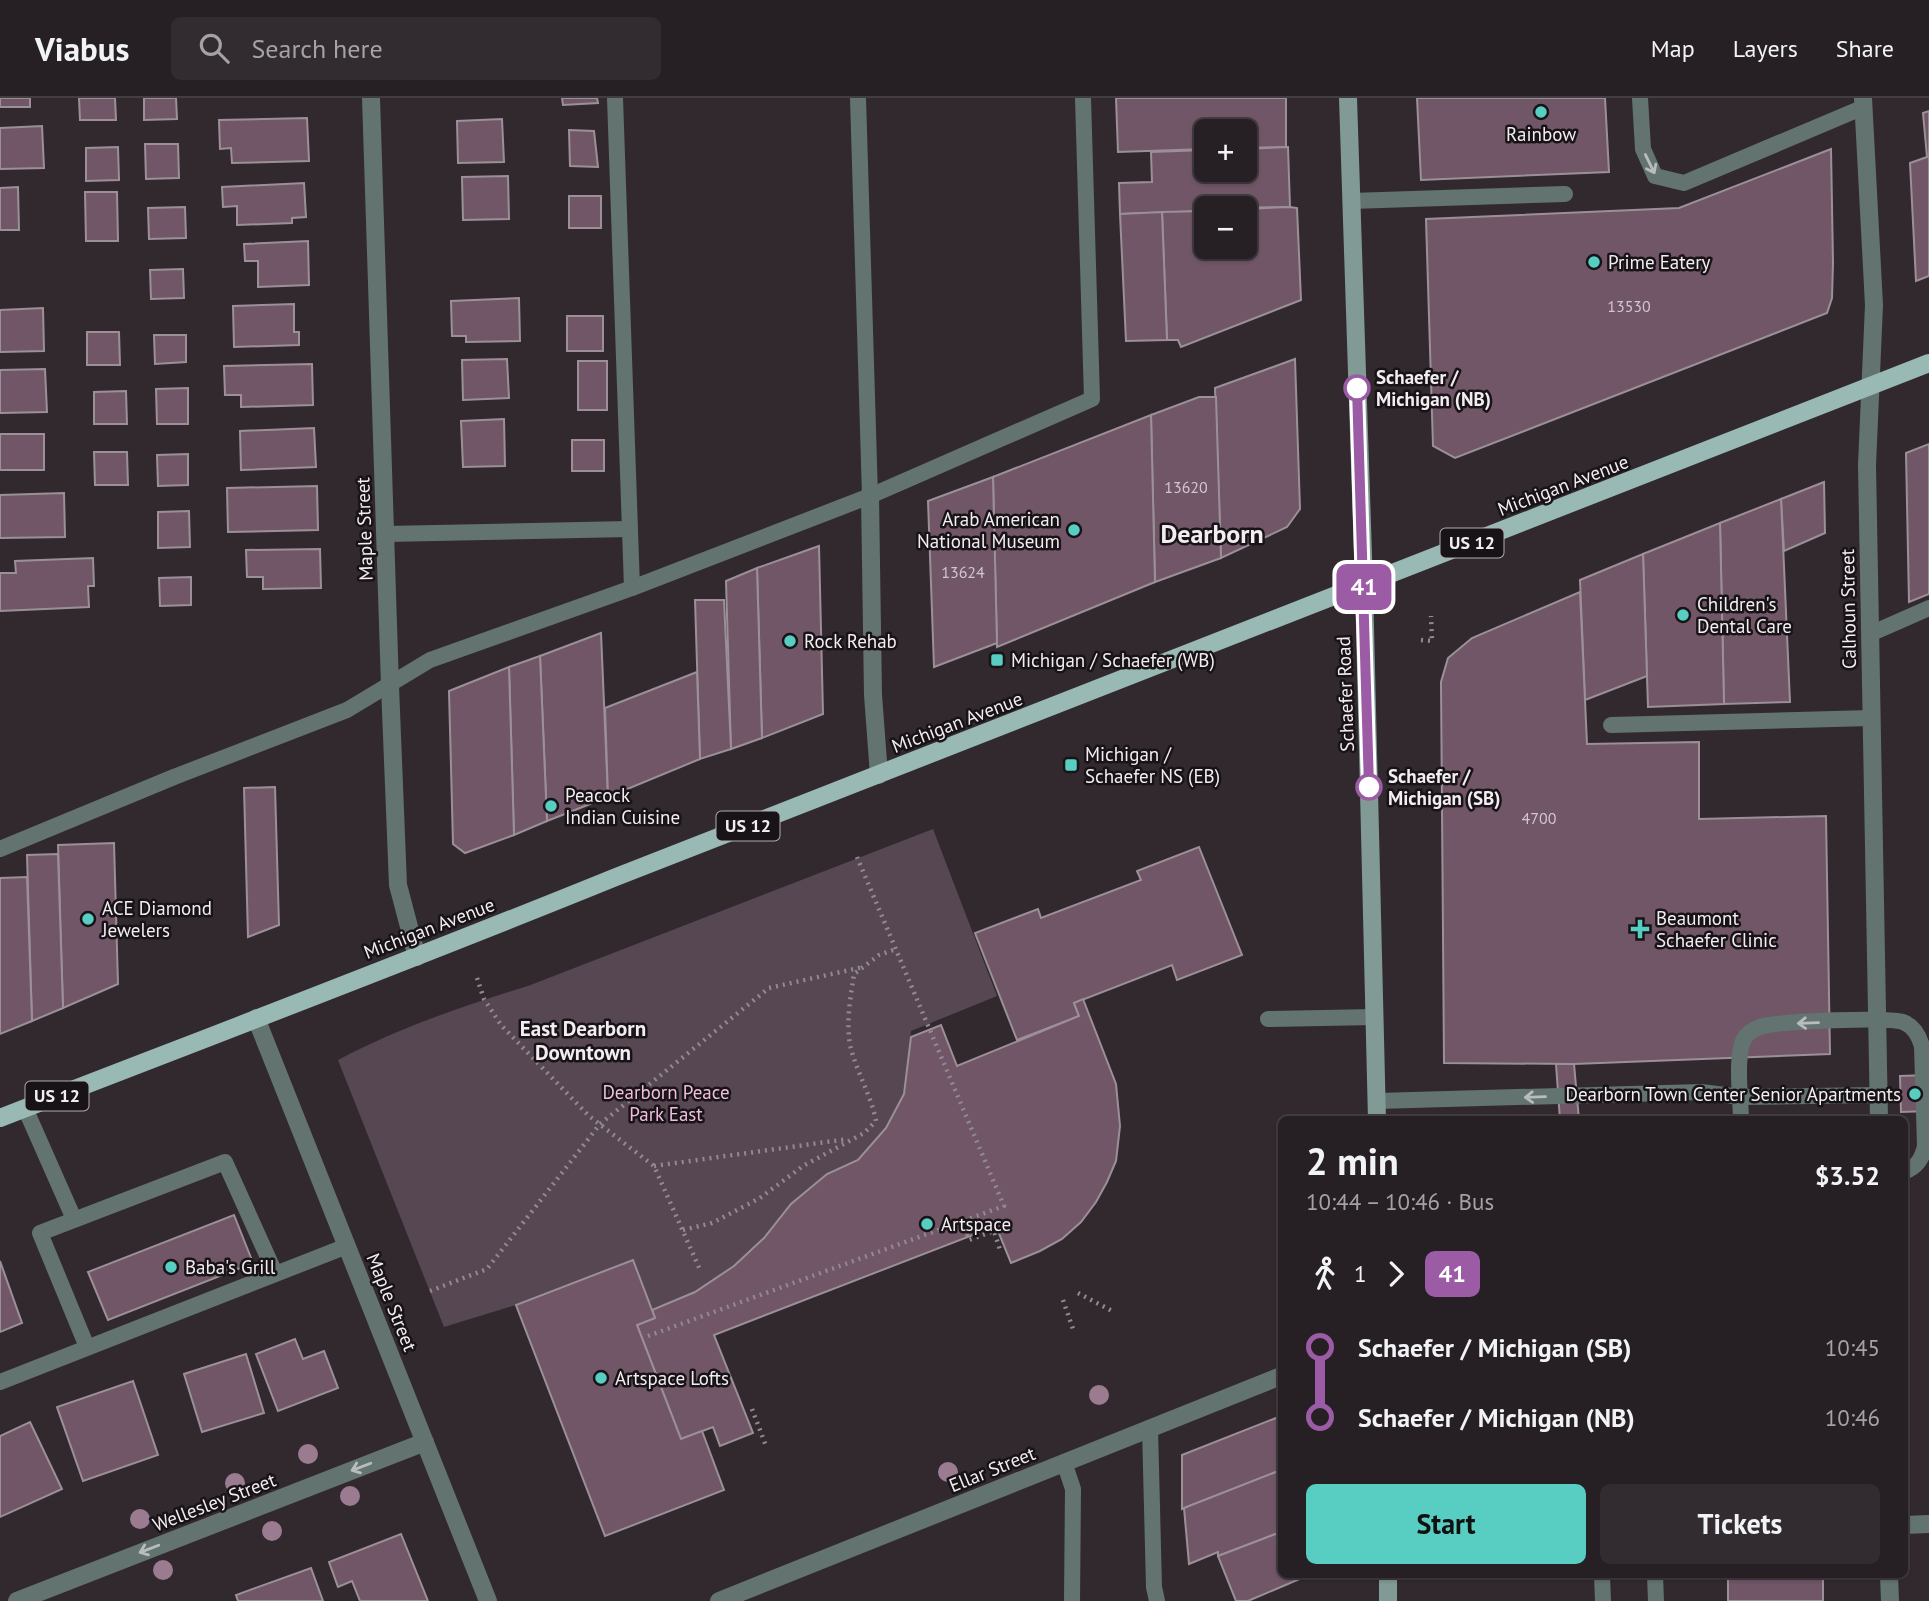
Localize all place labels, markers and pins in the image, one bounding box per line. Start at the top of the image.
marker: Rainbow [1533,104,1549,120]
place label: Rainbow [1506,122,1576,146]
place label: Prime Eatery [1608,250,1711,274]
marker: Prime Eatery [1586,254,1602,270]
place label: Schaefer / Michigan (NB) [1376,365,1491,411]
marker: Schaefer / Michigan (NB) [1344,375,1370,401]
place label: Arab American National Museum [917,507,1060,553]
marker: Arab American National Museum [1066,522,1082,538]
place label: Children's Dental Care [1697,592,1792,638]
marker: Children's Dental Care [1675,607,1691,623]
place label: Rock Rehab [804,629,897,653]
marker: Rock Rehab [782,633,798,649]
place label: Michigan / Schaefer (WB) [1011,648,1215,672]
marker: Michigan / Schaefer (WB) [989,652,1005,668]
place label: Michigan / Schaefer NS (EB) [1085,742,1220,788]
marker: Michigan / Schaefer NS (EB) [1063,757,1079,773]
place label: Schaefer / Michigan (SB) [1388,764,1501,810]
marker: Schaefer / Michigan (SB) [1356,774,1382,800]
place label: Peacock Indian Cuisine [565,783,680,829]
marker: Peacock Indian Cuisine [543,798,559,814]
place label: ACE Diamond Jewelers [101,896,212,942]
place label: Beaumont Schaefer Clinic [1656,906,1777,952]
marker: ACE Diamond Jewelers [80,911,96,927]
marker: Beaumont Schaefer Clinic [1630,919,1650,939]
place label: Dearborn Town Center Senior Apartments [1566,1082,1901,1106]
marker: Dearborn Town Center Senior Apartments [1907,1086,1923,1102]
place label: Artspace [941,1212,1011,1236]
marker: Artspace [919,1216,935,1232]
place label: Baba's Grill [185,1255,276,1279]
marker: Baba's Grill [163,1259,179,1275]
place label: Artspace Lofts [615,1366,729,1390]
marker: Artspace Lofts [593,1370,609,1386]

